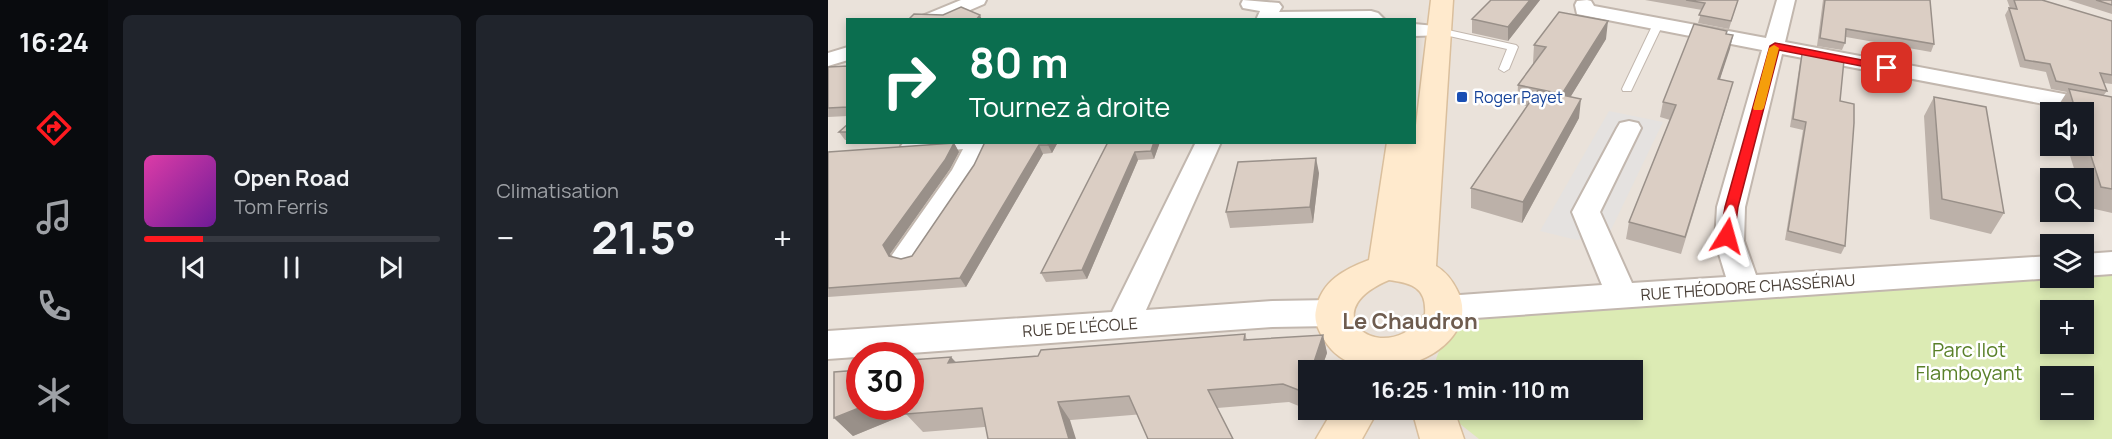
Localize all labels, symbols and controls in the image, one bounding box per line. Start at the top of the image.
text: 16:24 [19,23,89,60]
text: 80 m [969,33,1069,91]
icon: right [870,42,948,120]
pin [1861,42,1912,93]
icon: arrive [1870,51,1903,84]
place label: Roger Payet [1474,86,1563,108]
text: Tournez à droite [969,88,1170,125]
marker: Roger Payet [1455,90,1469,104]
map controls [2040,102,2094,420]
button: sound [2040,102,2094,156]
icon: directions [33,107,75,149]
text: Open Road [234,163,349,193]
button: search [2040,168,2094,222]
text: Climatisation [497,177,619,204]
text: Tom Ferris [234,193,328,220]
icon: music [33,196,75,238]
position arrow [1695,204,1759,268]
text: 21.5° [591,206,696,268]
text: − [497,215,514,260]
text: + [773,215,792,260]
button: layers [2040,234,2094,288]
icon: previous [177,251,210,284]
icon: pause [275,251,308,284]
icon: next [374,251,407,284]
street label: RUE THÉODORE CHASSÉRIAU [1640,269,1856,305]
icon: phone [33,285,75,327]
button: + [2040,300,2094,354]
district label: Le Chaudron [1342,306,1478,336]
street label: RUE DE L'ÉCOLE [1022,312,1138,342]
park label: Parc Ilot Flamboyant [1915,336,2023,386]
speed limit sign: 30 [846,342,924,420]
button: − [2040,366,2094,420]
icon: climate [33,374,75,416]
text: 16:25 · 1 min · 110 m [1372,375,1569,405]

